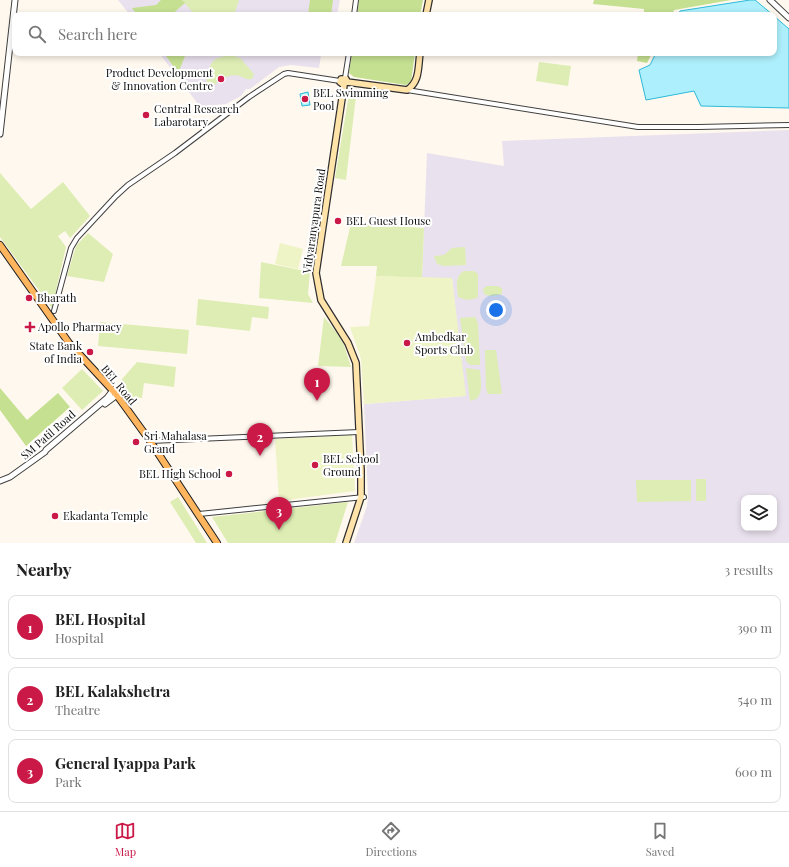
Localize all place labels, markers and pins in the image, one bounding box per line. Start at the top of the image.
place label: Product Development & Innovation Centre [106,65,213,93]
marker: Product Development & Innovation Centre [216,74,226,84]
place label: BEL Swimming Pool [313,85,389,113]
marker: BEL Swimming Pool [300,94,310,104]
place label: Central Research Labarotary [154,101,240,129]
marker: Central Research Labarotary [141,110,151,120]
place label: BEL Guest House [346,213,431,228]
marker: BEL Guest House [333,216,343,226]
place label: Bharath [37,290,77,305]
marker: Bharath [24,293,34,303]
place label: Apollo Pharmacy [37,319,122,334]
marker: Apollo Pharmacy [25,322,35,332]
place label: Ambedkar Sports Club [414,329,473,357]
place label: State Bank of India [30,338,83,366]
marker: Ambedkar Sports Club [402,338,412,348]
marker: State Bank of India [85,347,95,357]
pin: 1 [304,368,330,401]
pin: 2 [247,423,273,456]
place label: Sri Mahalasa Grand [144,428,207,456]
marker: Sri Mahalasa Grand [131,437,141,447]
place label: BEL School Ground [323,451,379,479]
marker: BEL School Ground [310,460,320,470]
place label: BEL High School [139,466,221,481]
marker: BEL High School [224,469,234,479]
pin: 3 [266,497,292,530]
place label: Ekadanta Temple [63,508,148,523]
marker: Ekadanta Temple [50,511,60,521]

